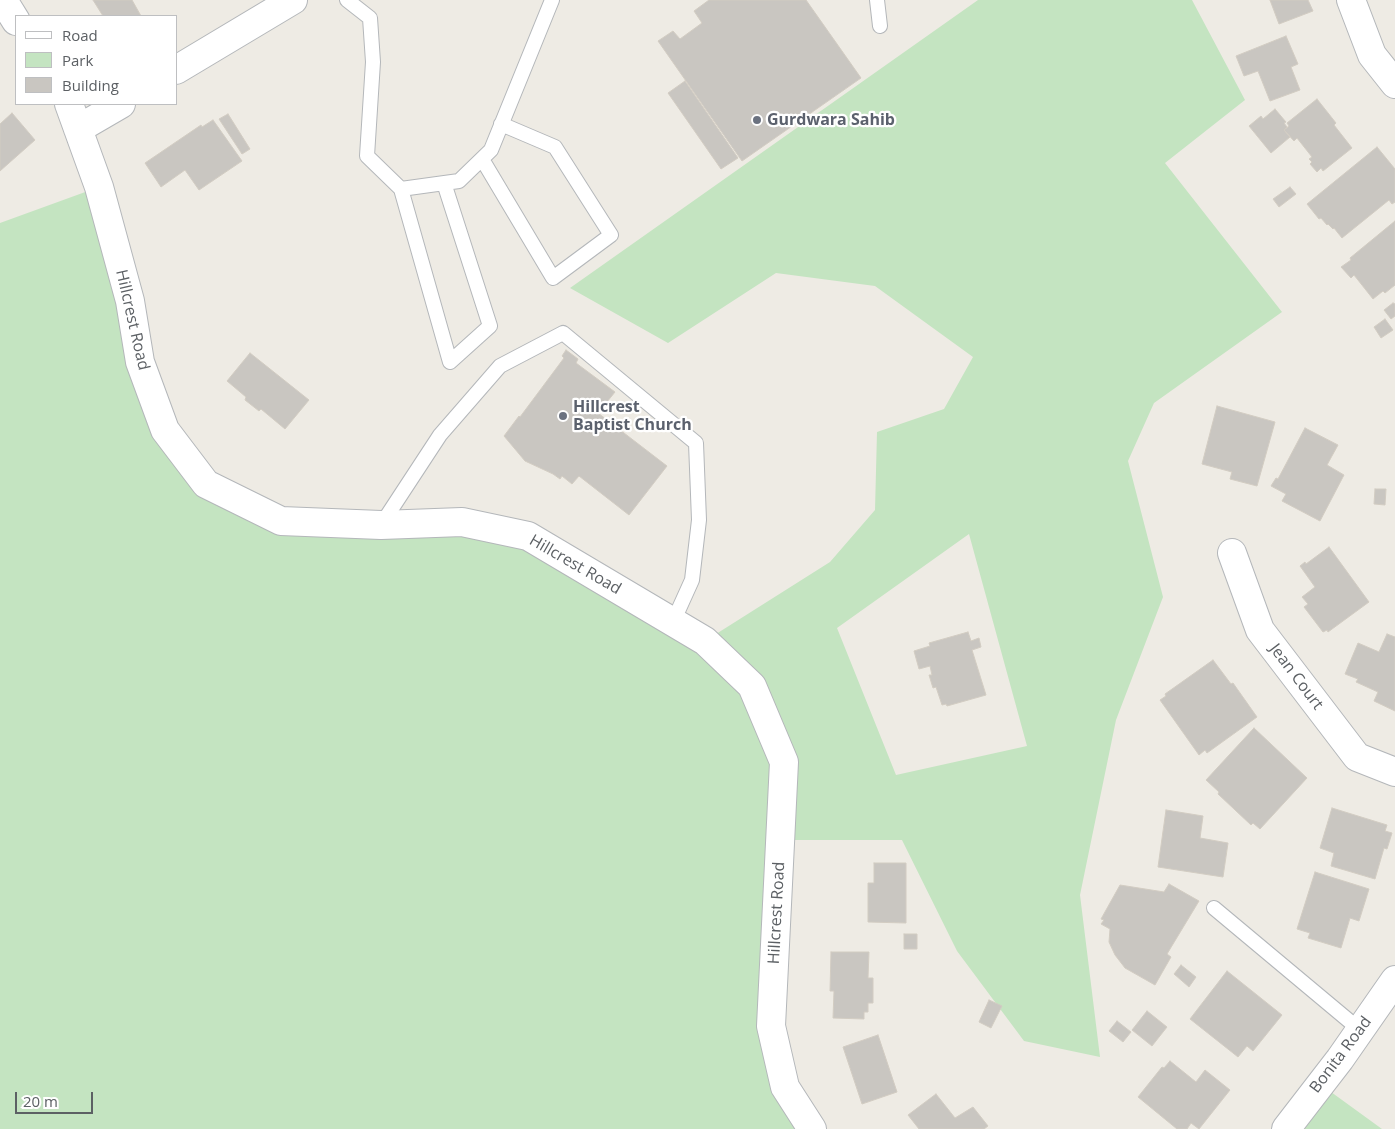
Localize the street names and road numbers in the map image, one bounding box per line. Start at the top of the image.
street label: Hillcrest Road [111,268,153,372]
street label: Hillcrest Road [526,531,624,599]
street label: Jean Court [1265,640,1327,714]
street label: Hillcrest Road [765,861,789,965]
street label: Bonita Road [1306,1013,1376,1097]

